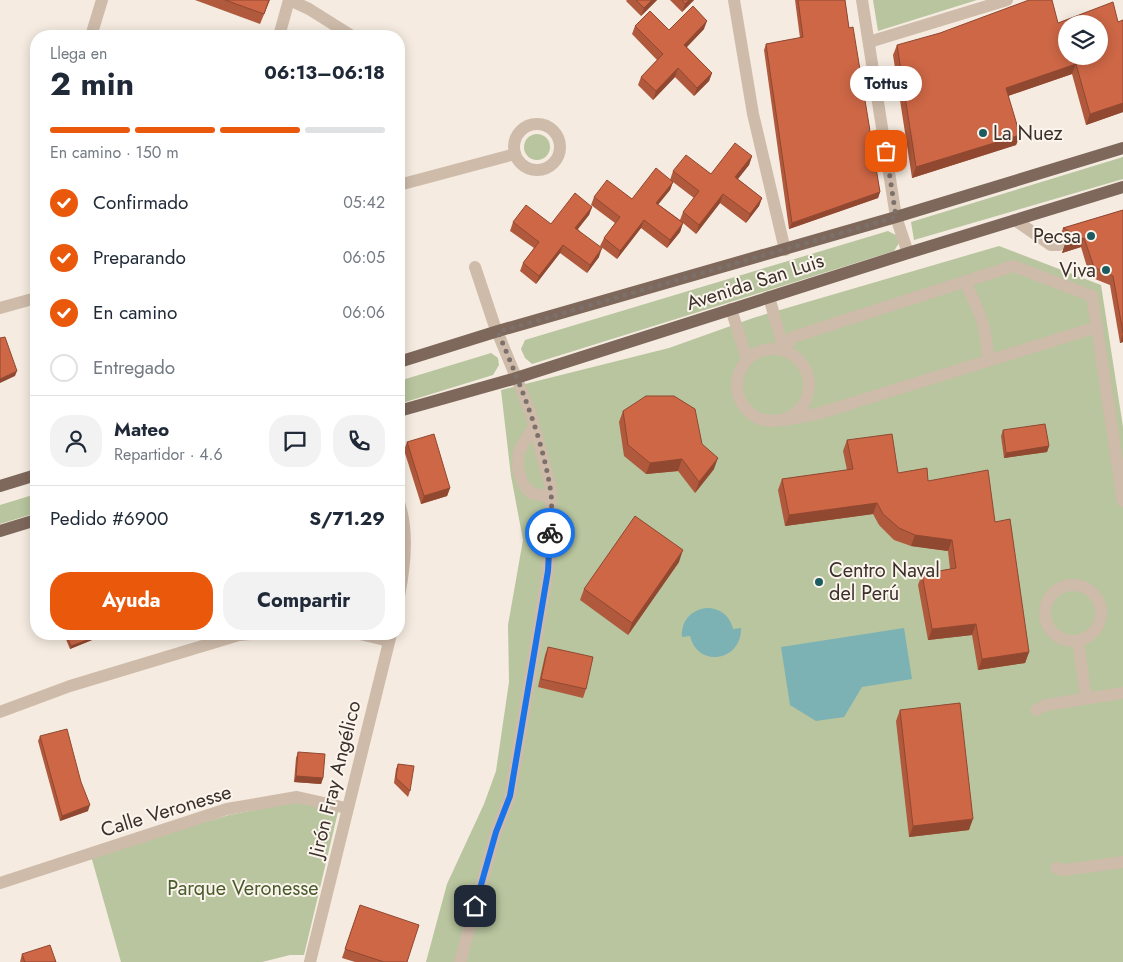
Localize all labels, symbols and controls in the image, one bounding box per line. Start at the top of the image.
map controls [1058,15,1108,65]
button: layers [1058,15,1108,65]
text: Llega en [50,42,107,65]
text: 06:13–06:18 [264,59,385,86]
text: 2 min [50,61,134,107]
callout: Tottus [850,66,922,101]
text: Tottus [864,72,908,95]
place label: La Nuez [993,119,1063,148]
marker: La Nuez [977,127,989,139]
pin [865,130,907,172]
icon: bag [872,137,900,165]
text: En camino · 150 m [50,141,179,164]
icon: check [50,189,78,217]
text: Confirmado [93,189,188,216]
text: 05:42 [343,191,385,214]
place label: Pecsa [1033,222,1081,251]
marker: Pecsa [1085,230,1097,242]
icon: check [50,244,78,272]
text: Preparando [93,244,186,271]
text: 06:05 [343,246,385,269]
street label: Avenida San Luis [682,246,828,318]
place label: Viva [1059,256,1096,285]
marker: Viva [1100,264,1112,276]
icon: check [50,299,78,327]
text: En camino [93,299,177,326]
text: 06:06 [343,301,385,324]
text: Entregado [93,354,175,381]
button: person [50,415,102,467]
button: chat [269,415,321,467]
button: phone [333,415,385,467]
text: Mateo [114,416,169,443]
text: Repartidor · 4.6 [114,443,223,466]
text: Pedido #6900 [50,505,168,532]
text: S/71.29 [309,505,385,532]
courier [525,508,575,558]
icon: bike [536,519,564,547]
place label: Centro Naval del Perú [829,556,940,608]
button: Ayuda [50,572,213,630]
button: Compartir [223,572,385,630]
marker: Centro Naval del Perú [813,576,825,588]
street label: Jirón Fray Angélico [301,698,368,863]
street label: Calle Veronesse [97,777,235,845]
park label: Parque Veronesse [167,874,319,903]
pin [454,885,496,927]
icon: home [461,892,489,920]

